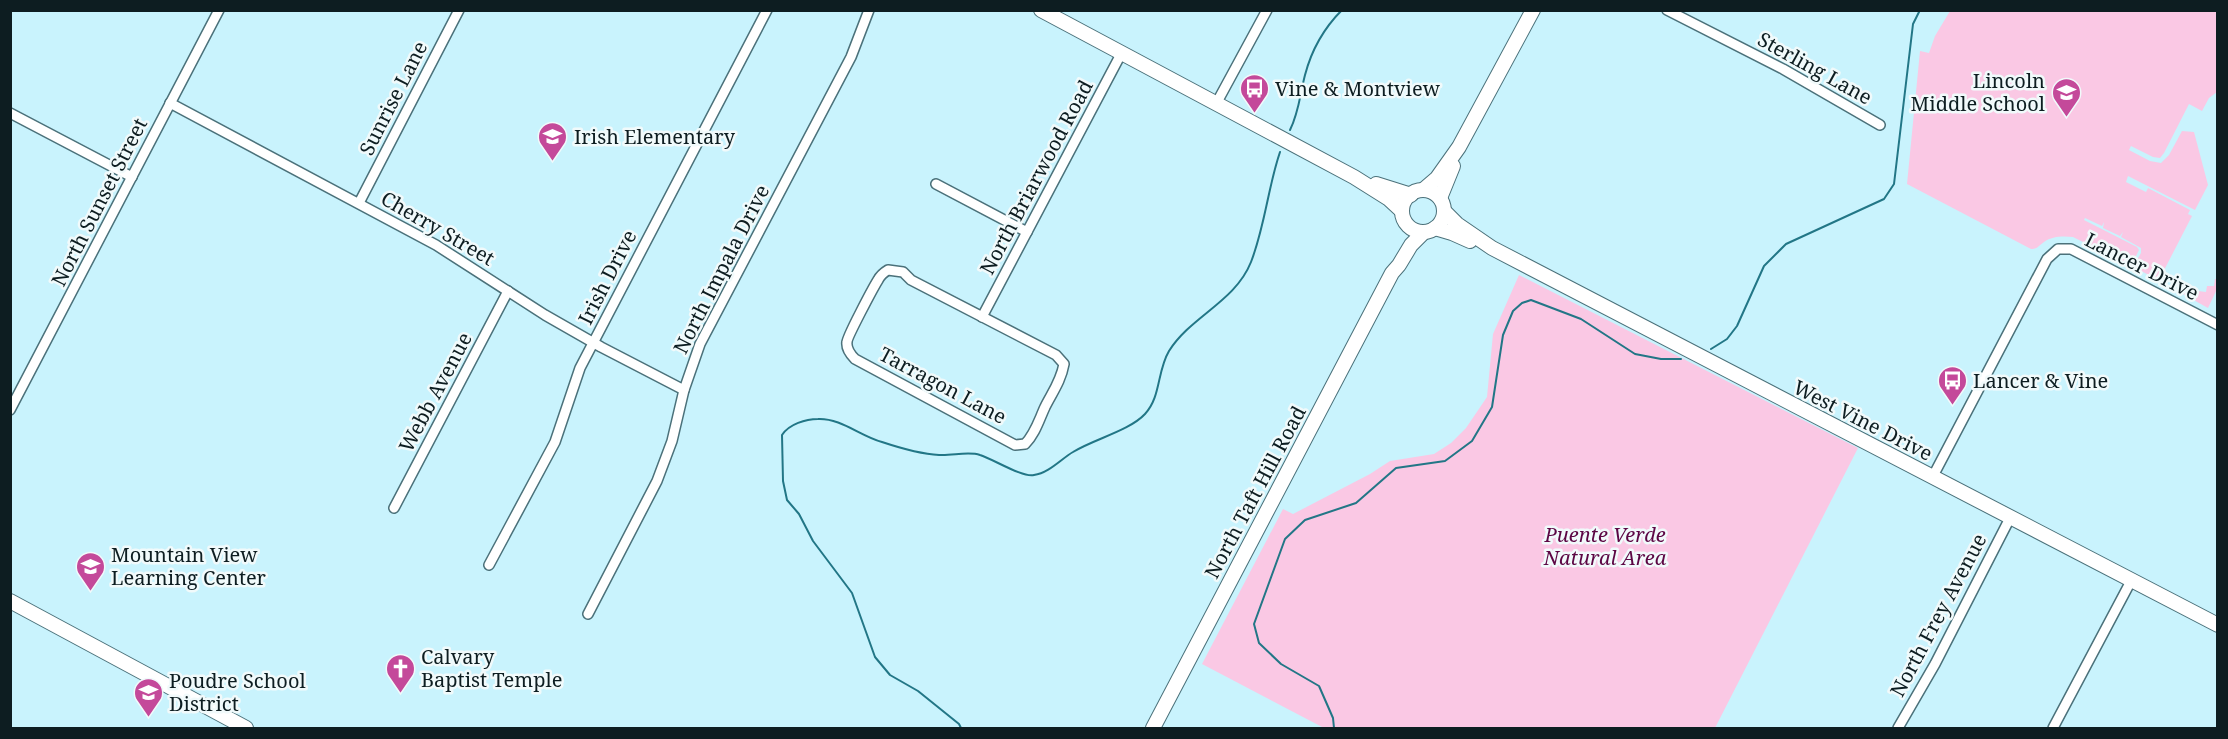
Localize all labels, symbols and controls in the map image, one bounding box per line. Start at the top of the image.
street label: Sterling Lane [1753,25,1877,111]
street label: Sunrise Lane [353,36,433,160]
place label: Lincoln Middle School [1910,67,2045,117]
bus stop icon: Vine & Montview [1238,72,1270,114]
street label: North Briarwood Road [973,75,1099,279]
place label: Vine & Montview [1275,75,1441,102]
school or university icon: Lincoln Middle School [2050,76,2082,118]
street label: North Sunset Street [45,113,153,291]
school or university icon: Irish Elementary [537,120,569,162]
place label: Irish Elementary [574,123,736,150]
street label: North Impala Drive [667,180,775,358]
street label: Cherry Street [376,185,500,271]
street label: Irish Drive [572,225,642,329]
street label: Lancer Drive [2080,226,2204,306]
street label: Webb Avenue [392,328,478,456]
street label: Tarragon Lane [875,340,1011,430]
bus stop icon: Lancer & Vine [1936,364,1968,406]
place label: Lancer & Vine [1973,367,2108,394]
street label: West Vine Drive [1789,373,1937,467]
street label: North Taft Hill Road [1198,401,1312,583]
park label: Puente Verde Natural Area [1543,521,1667,571]
street label: North Frey Avenue [1884,529,1992,701]
place label: Mountain View Learning Center [111,541,267,591]
school or university icon: Mountain View Learning Center [74,550,106,592]
place label: Calvary Baptist Temple [421,643,562,693]
church icon: Calvary Baptist Temple [384,652,416,694]
place label: Poudre School District [169,667,306,717]
school or university icon: Poudre School District [132,676,164,718]

